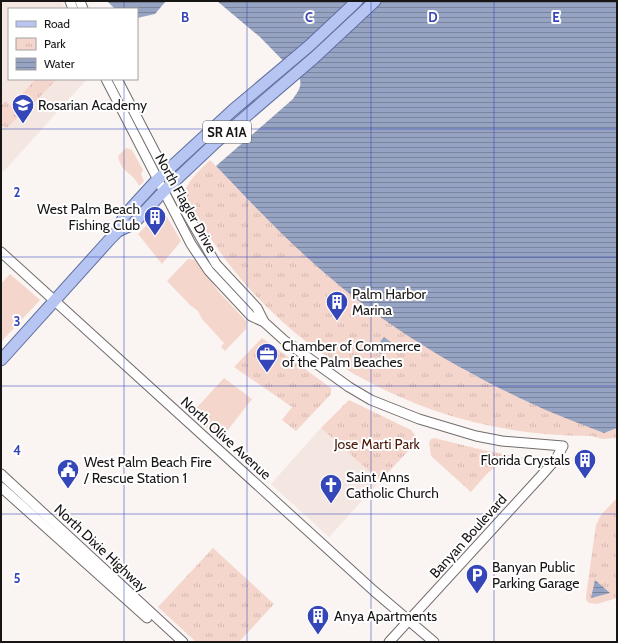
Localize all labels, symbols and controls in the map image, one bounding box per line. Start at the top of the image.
legend [8,8,138,80]
text: B [181,9,189,25]
text: C [305,9,313,25]
text: D [428,9,438,25]
text: E [552,9,560,25]
text: Road [44,16,70,31]
text: Park [44,36,66,51]
text: Water [44,56,75,71]
school or university icon: Rosarian Academy [10,92,36,125]
place label: Rosarian Academy [38,96,147,114]
road number: SR A1A [203,121,251,143]
street label: North Flagler Drive [151,150,221,256]
text: 2 [14,184,21,200]
place label: West Palm Beach Fishing Club [37,200,140,234]
building icon: West Palm Beach Fishing Club [142,204,168,237]
place label: Palm Harbor Marina [352,285,427,319]
building icon: Palm Harbor Marina [324,289,350,322]
text: 3 [13,313,21,329]
place label: Chamber of Commerce of the Palm Beaches [282,337,421,371]
office icon: Chamber of Commerce of the Palm Beaches [254,341,280,374]
street label: North Olive Avenue [177,393,275,483]
park label: Jose Marti Park [333,435,421,453]
text: 4 [13,442,21,458]
building icon: Florida Crystals [572,447,598,480]
place label: Florida Crystals [480,451,570,469]
place label: West Palm Beach Fire / Rescue Station 1 [83,453,212,487]
public building icon: West Palm Beach Fire / Rescue Station 1 [55,457,81,490]
place label: Saint Anns Catholic Church [346,468,439,502]
church icon: Saint Anns Catholic Church [318,472,344,505]
street label: Banyan Boulevard [426,490,510,582]
street label: North Dixie Highway [51,500,151,596]
place label: Banyan Public Parking Garage [492,558,579,592]
parking icon: Banyan Public Parking Garage [464,562,490,595]
text: 5 [14,570,21,586]
building icon: Anya Apartments [305,603,331,636]
place label: Anya Apartments [334,607,437,625]

